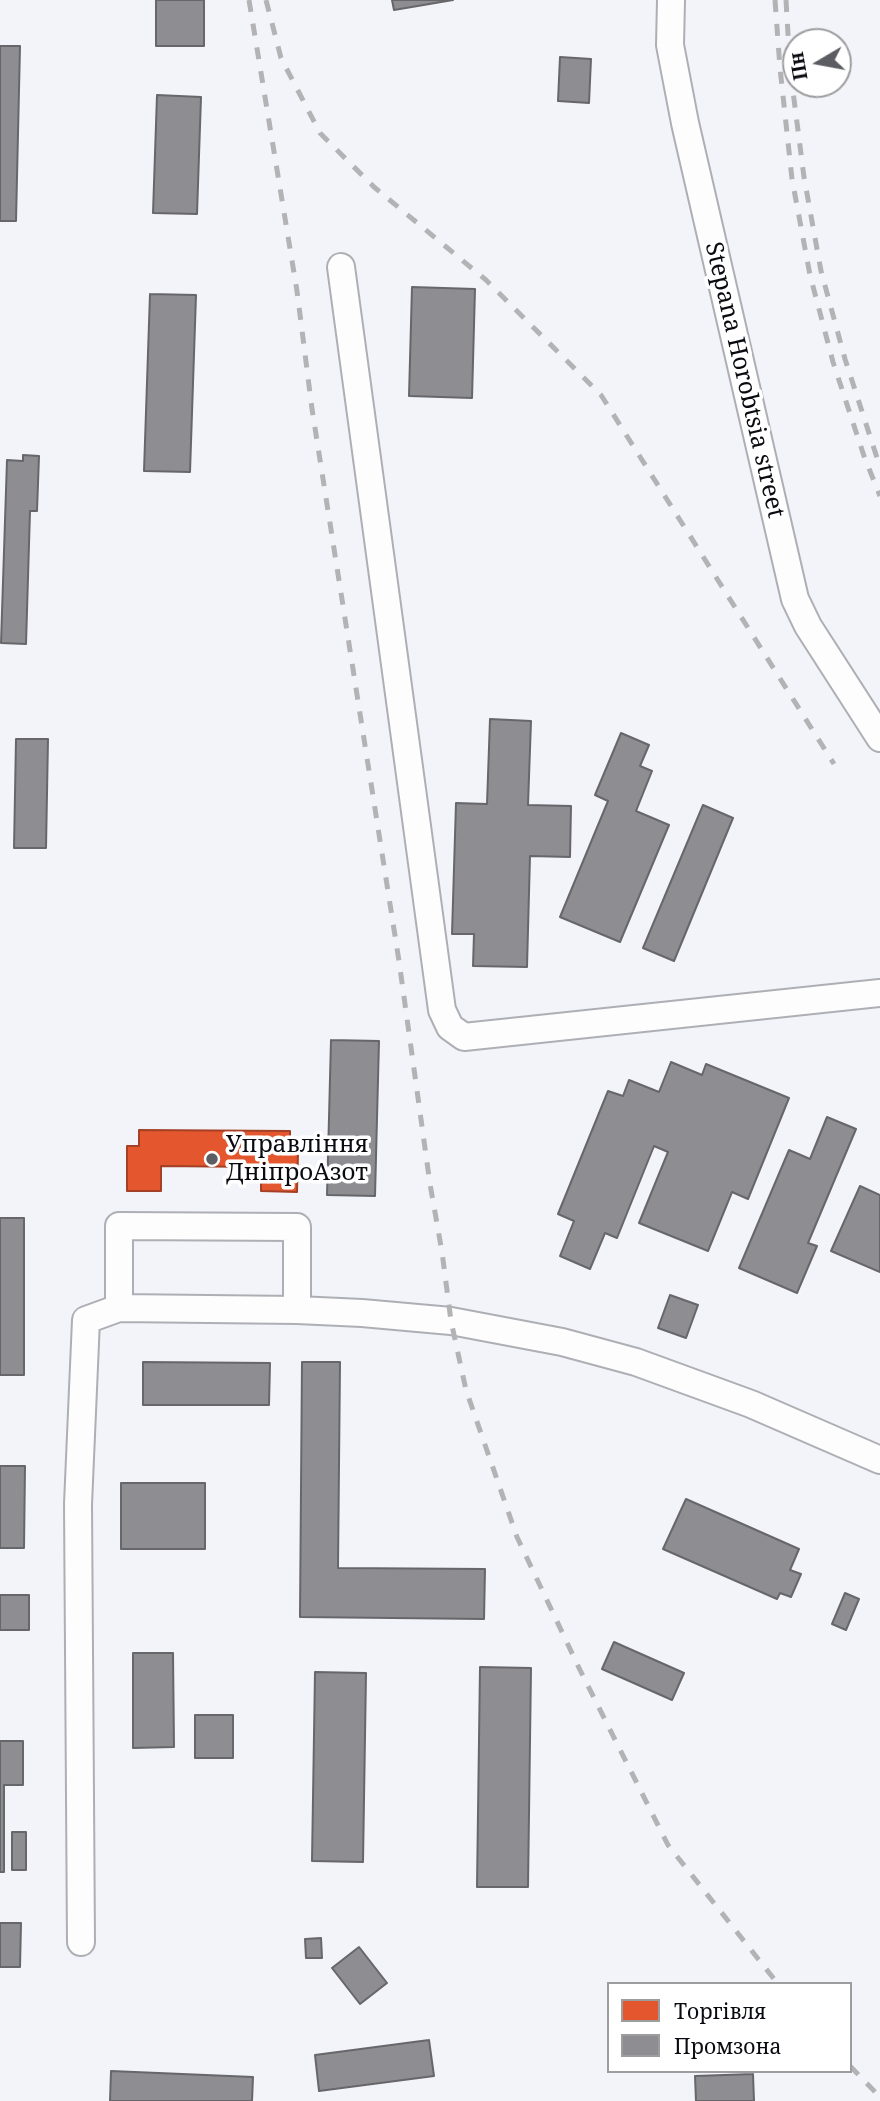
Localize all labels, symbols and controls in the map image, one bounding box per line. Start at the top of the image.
north arrow [782,28,852,98]
text: Пн [783,50,814,82]
street label: Stepana Horobtsia street [698,239,790,521]
place label: Управління ДніпроАзот [226,1131,368,1187]
marker: Управління ДніпроАзот [204,1151,220,1167]
legend [607,1982,852,2073]
text: Торгівля [674,1997,766,2025]
text: Промзона [674,2032,782,2060]

